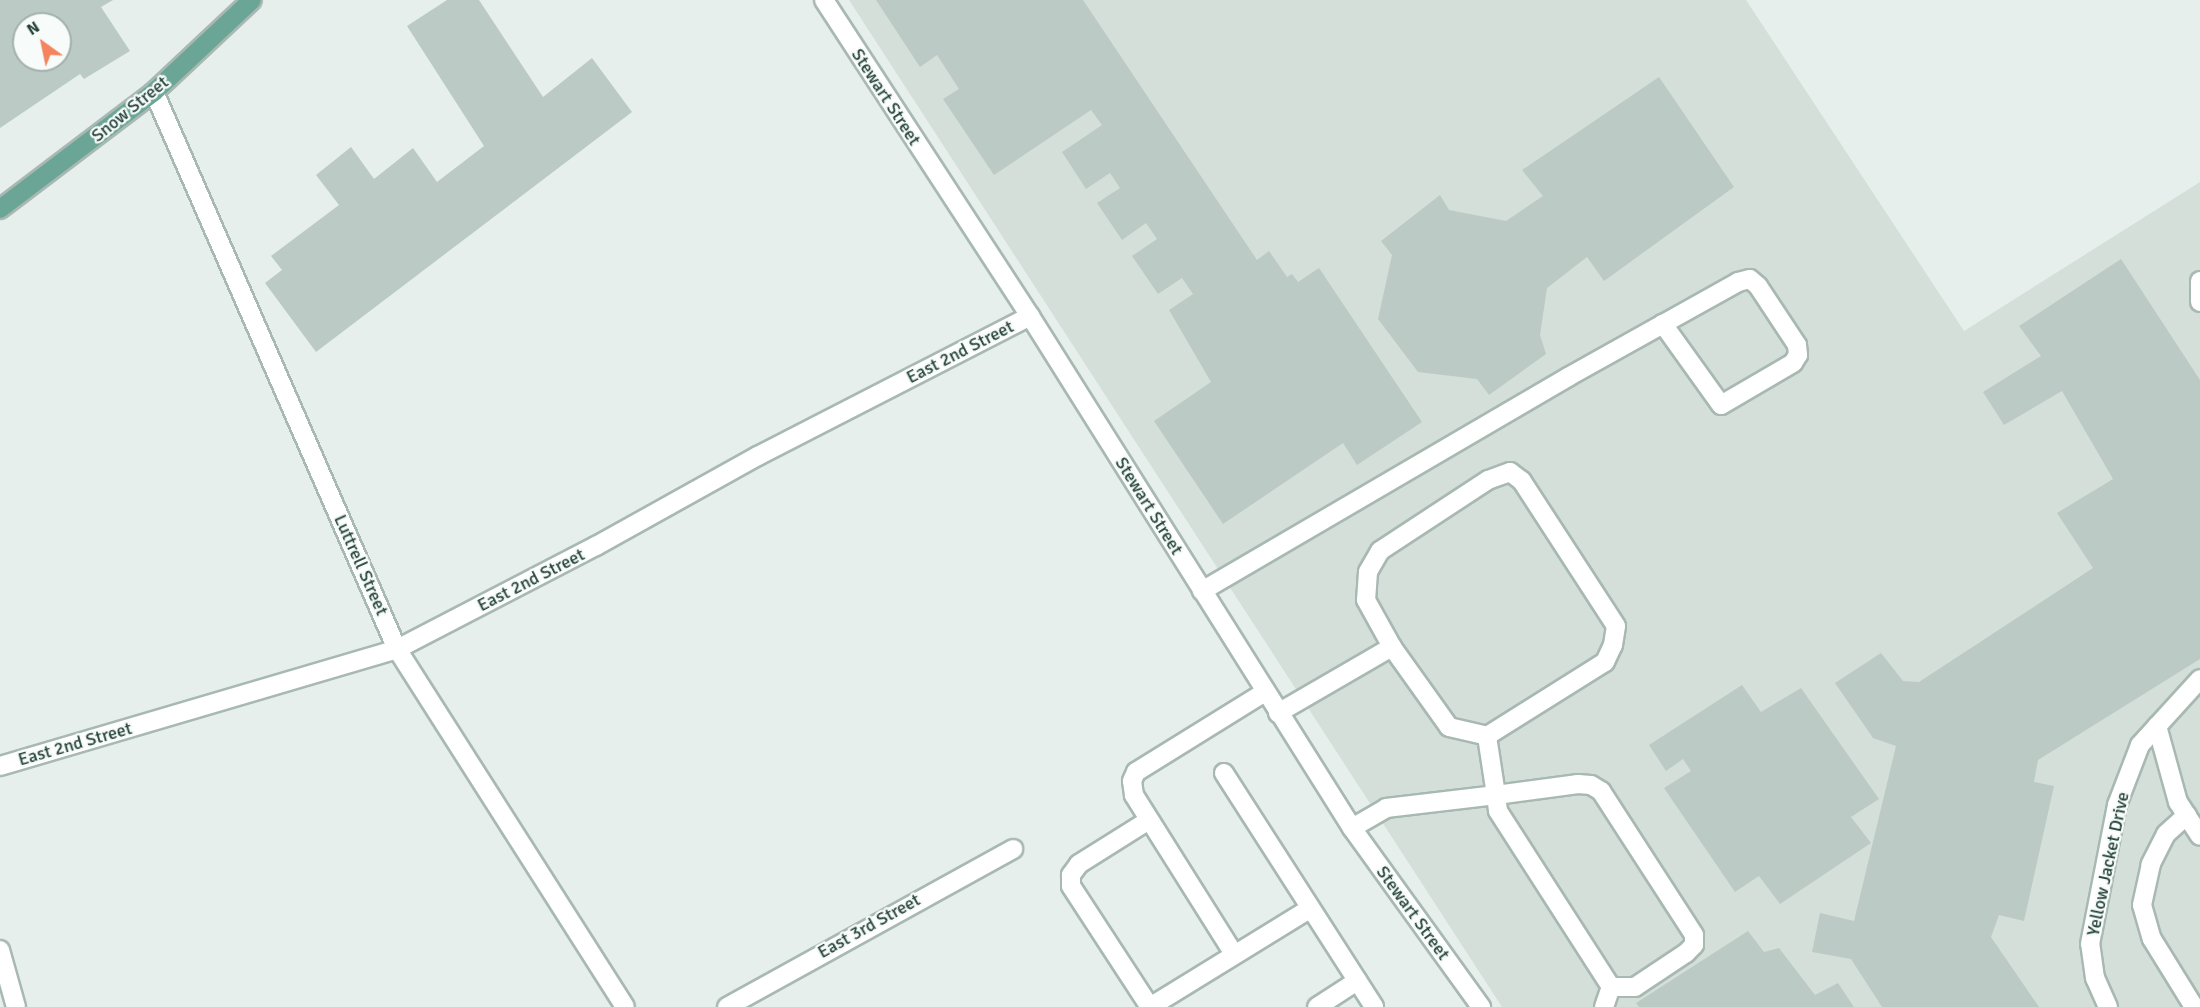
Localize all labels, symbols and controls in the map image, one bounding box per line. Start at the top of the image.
north arrow [12,12,72,72]
text: N [23,17,43,40]
street label: Stewart Street [847,45,925,149]
street label: Snow Street [87,71,173,147]
street label: East 2nd Street [903,316,1017,388]
street label: Stewart Street [1110,453,1188,559]
street label: Luttrell Street [329,511,393,619]
street label: East 2nd Street [474,544,588,616]
street label: East 2nd Street [16,717,134,771]
street label: Yellow Jacket Drive [2082,790,2134,938]
street label: Stewart Street [1372,862,1454,964]
street label: East 3rd Street [814,889,924,963]

